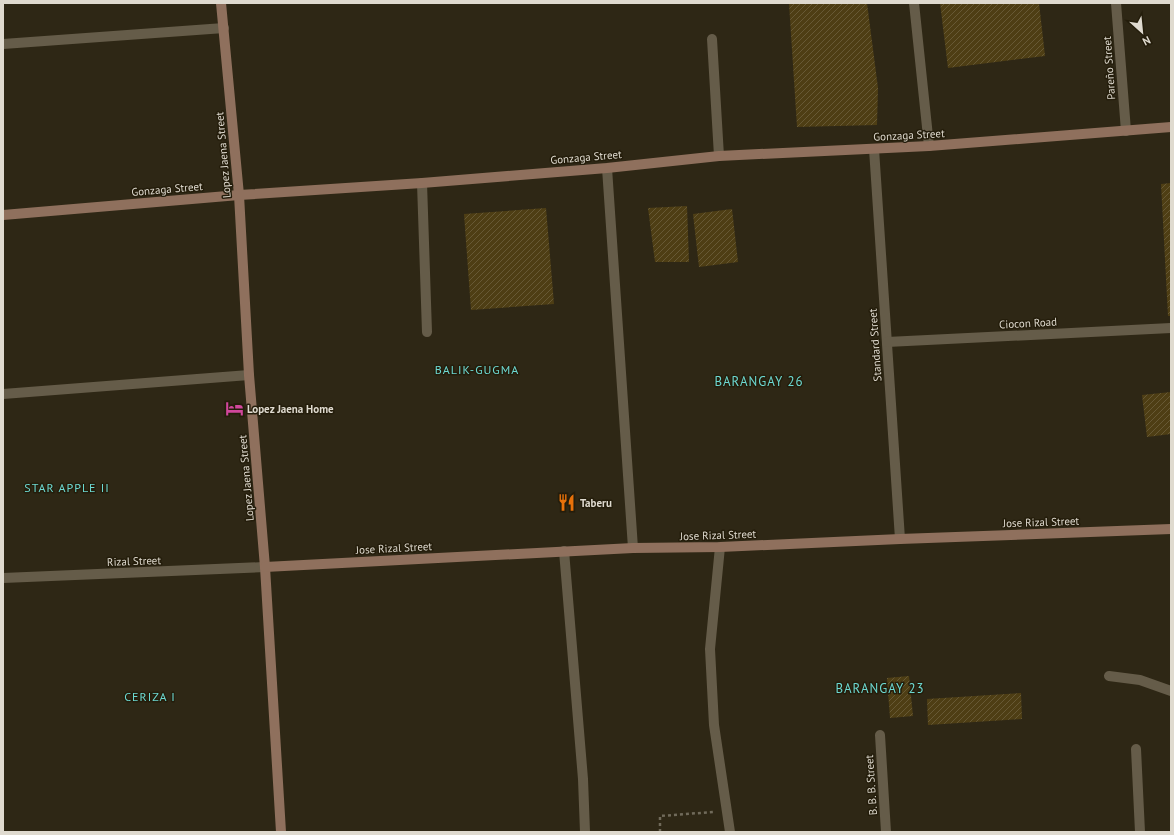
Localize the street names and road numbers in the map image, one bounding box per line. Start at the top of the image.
street label: Pareño Street [1100,36,1118,100]
street label: Lopez Jaena Street [212,111,234,199]
street label: Gonzaga Street [873,126,945,144]
street label: Gonzaga Street [550,147,622,167]
street label: Gonzaga Street [131,179,203,199]
street label: Standard Street [865,308,885,382]
street label: Ciocon Road [999,314,1057,332]
street label: Lopez Jaena Street [235,434,257,522]
street label: Jose Rizal Street [1002,514,1080,530]
street label: Jose Rizal Street [679,527,757,543]
street label: Jose Rizal Street [354,539,433,557]
street label: Rizal Street [107,553,162,569]
street label: B. B. B. Street [862,754,880,816]

